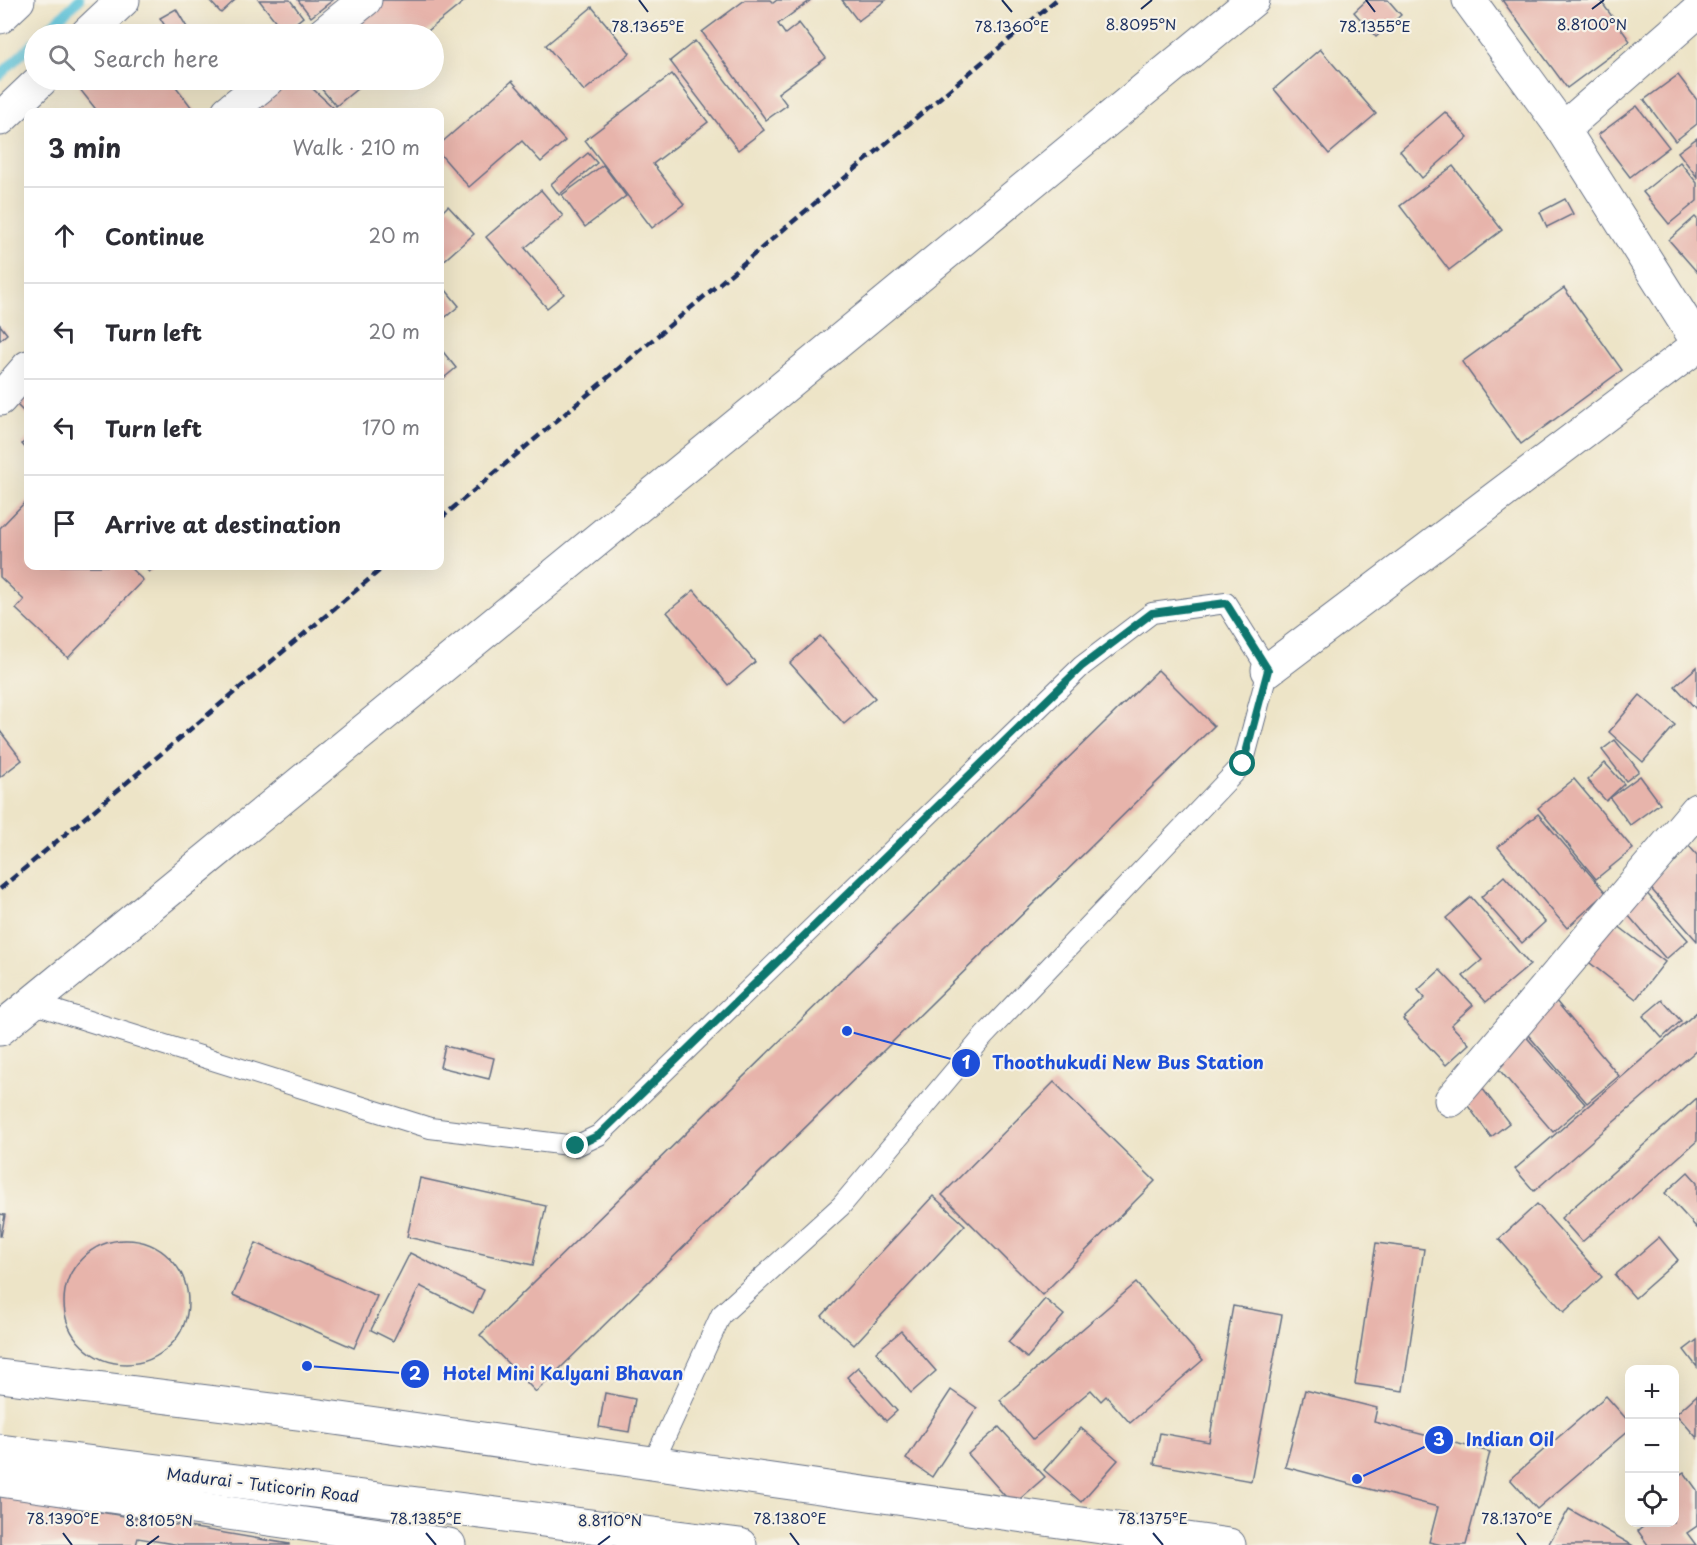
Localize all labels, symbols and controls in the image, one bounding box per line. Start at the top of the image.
text: 8.8095°N [1105,12,1177,35]
text: 8.8100°N [1557,12,1627,35]
text: 78.1365°E [611,14,685,37]
text: 78.1360°E [975,14,1049,37]
text: 78.1355°E [1339,14,1411,37]
search box [24,24,444,90]
icon: search [45,41,78,74]
text: Search here [93,41,219,74]
text: 3 min [48,128,121,167]
text: Walk · 210 m [293,132,420,162]
icon: ahead [48,219,81,252]
text: Continue [105,219,204,252]
text: 20 m [368,220,420,250]
icon: left [48,315,81,348]
text: Turn left [105,315,202,348]
text: 20 m [368,316,420,346]
icon: left [48,411,81,444]
text: Turn left [105,411,202,444]
text: 170 m [362,412,420,442]
icon: arrive [48,507,81,540]
text: Arrive at destination [105,507,341,540]
route start [1229,750,1255,776]
callout: Thoothukudi New Bus Station [951,1045,1275,1081]
text: 1 [962,1048,971,1075]
text: Thoothukudi New Bus Station [992,1048,1264,1075]
route end [562,1132,588,1158]
callout: Hotel Mini Kalyani Bhavan [400,1356,695,1392]
text: 2 [409,1359,422,1386]
text: Hotel Mini Kalyani Bhavan [443,1359,683,1386]
map controls [1625,1365,1679,1527]
button: + [1625,1365,1679,1419]
button: − [1625,1419,1679,1473]
callout: Indian Oil [1424,1422,1567,1458]
text: 3 [1433,1425,1445,1452]
text: Indian Oil [1466,1425,1554,1452]
street label: Madurai - Tuticorin Road [165,1460,361,1508]
button: locate [1625,1473,1679,1527]
text: 78.1390°E [27,1506,99,1529]
text: 78.1385°E [390,1506,462,1529]
text: 78.1380°E [753,1506,827,1529]
text: 78.1375°E [1118,1506,1188,1529]
text: 78.1370°E [1481,1506,1553,1529]
text: 8.8105°N [125,1508,193,1531]
text: 8.8110°N [578,1508,642,1531]

